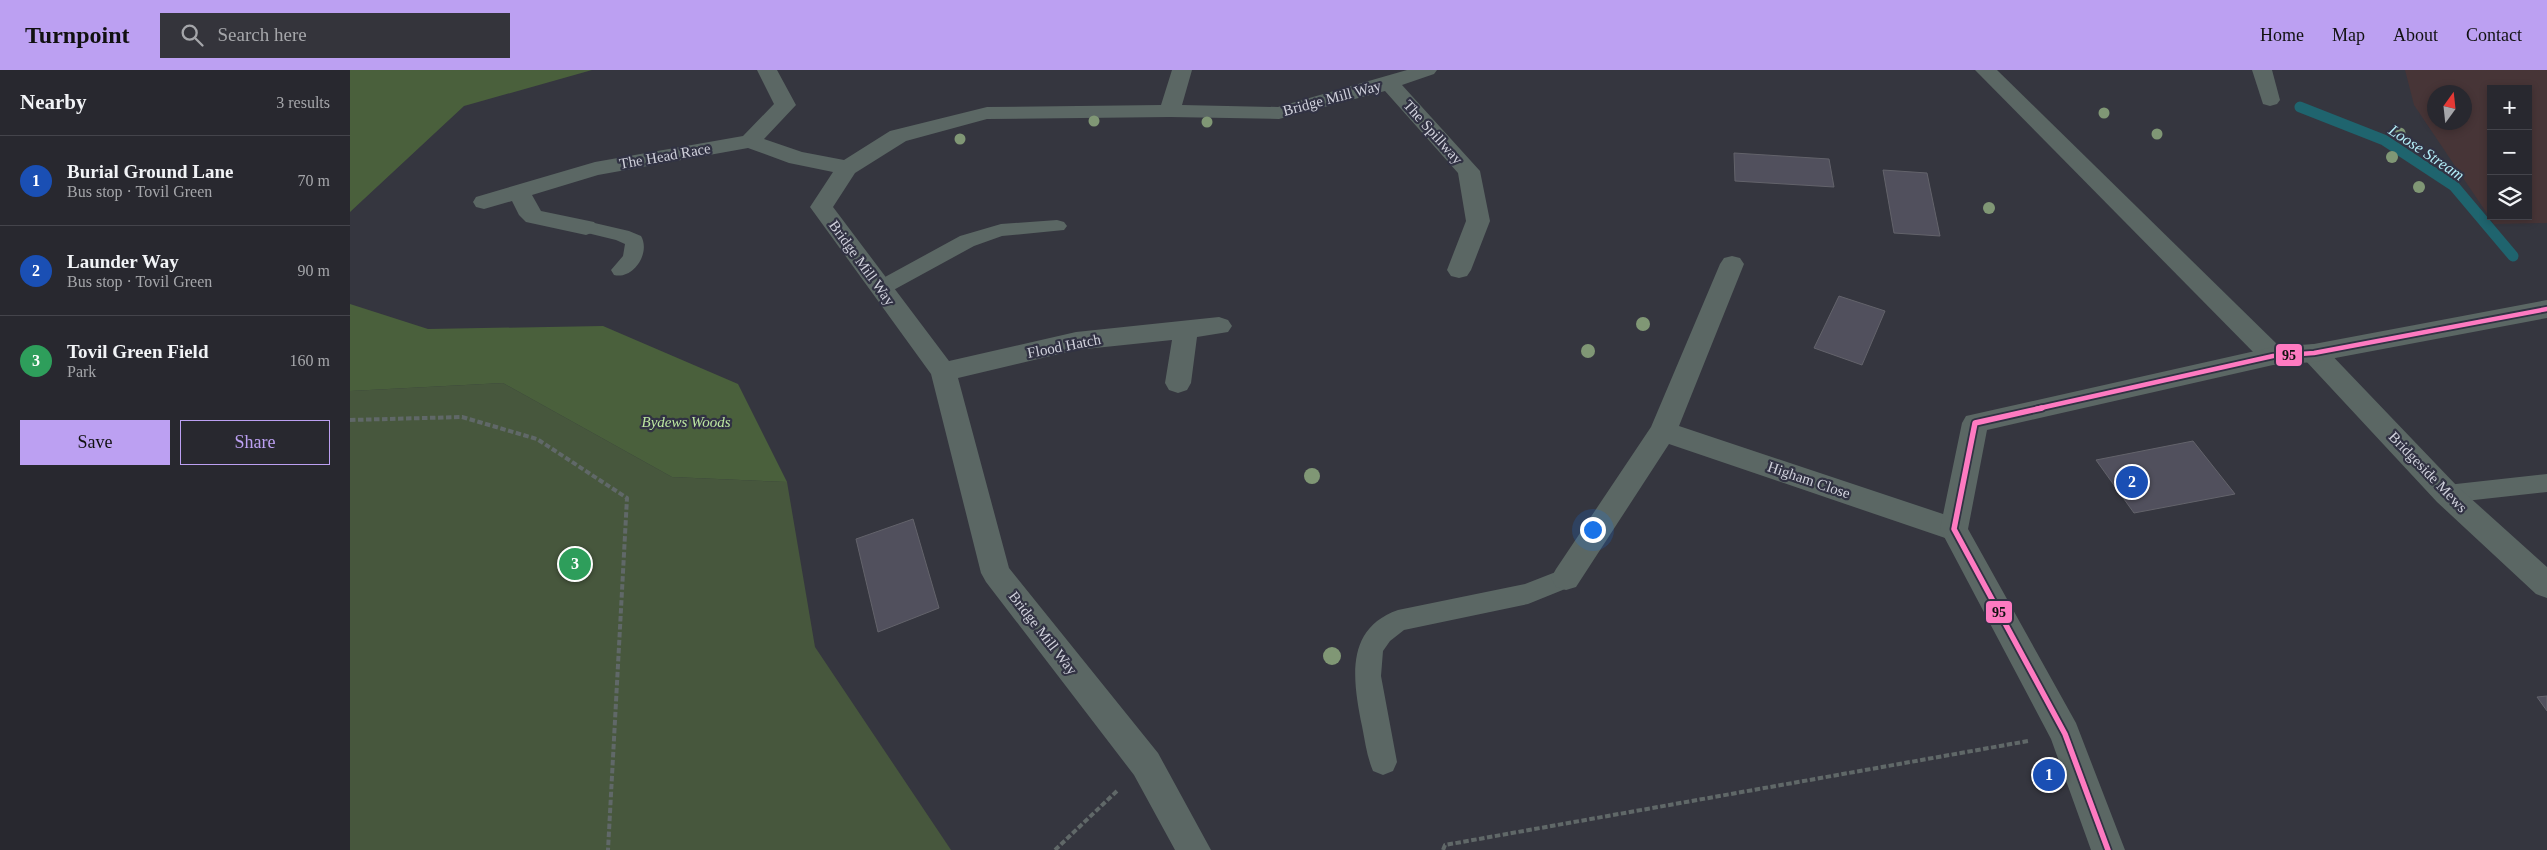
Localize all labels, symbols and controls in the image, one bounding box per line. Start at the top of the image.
search box [160,13,510,58]
icon: search [178,21,206,49]
text: Turnpoint [25,22,130,48]
text: Search here [218,24,307,45]
text: Home [2260,25,2304,45]
text: Map [2332,25,2365,45]
text: About [2393,25,2438,45]
text: Contact [2466,25,2522,45]
street label: Bridge Mill Way [1281,77,1383,119]
north arrow [2427,85,2472,130]
map controls [2487,85,2532,220]
button: + [2487,85,2532,130]
text: Nearby [20,90,87,114]
text: 3 results [276,94,330,111]
street label: The Spillway [1400,97,1466,168]
water label: Loose Stream [2385,120,2468,184]
button: − [2487,130,2532,175]
street label: The Head Race [618,140,712,172]
text: Burial Ground Lane [67,161,233,182]
text: 1 [32,172,40,189]
text: 70 m [298,172,330,189]
button: layers [2487,175,2532,220]
text: Bus stop · Tovil Green [67,183,212,200]
street label: Bridge Mill Way [826,217,898,309]
text: Launder Way [67,251,179,272]
text: 2 [32,262,40,279]
text: 90 m [298,262,330,279]
text: Bus stop · Tovil Green [67,273,212,290]
street label: Flood Hatch [1026,331,1103,361]
text: Tovil Green Field [67,341,208,362]
line badge: 95 [2275,343,2303,367]
text: 95 [2282,348,2296,363]
text: 3 [32,352,40,369]
text: 160 m [290,352,330,369]
text: Park [67,363,96,380]
park label: Bydews Woods [641,414,731,430]
button: Save [20,420,170,465]
button: Share [180,420,330,465]
street label: Bridgeside Mews [2386,429,2470,516]
street label: Higham Close [1766,458,1853,502]
pin: 2 [2116,463,2148,501]
your location [1580,517,1606,543]
pin: 3 [559,545,591,583]
street label: Bridge Mill Way [1006,588,1081,678]
line badge: 95 [1985,600,2013,624]
text: 95 [1992,605,2006,620]
pin: 1 [2033,756,2065,794]

